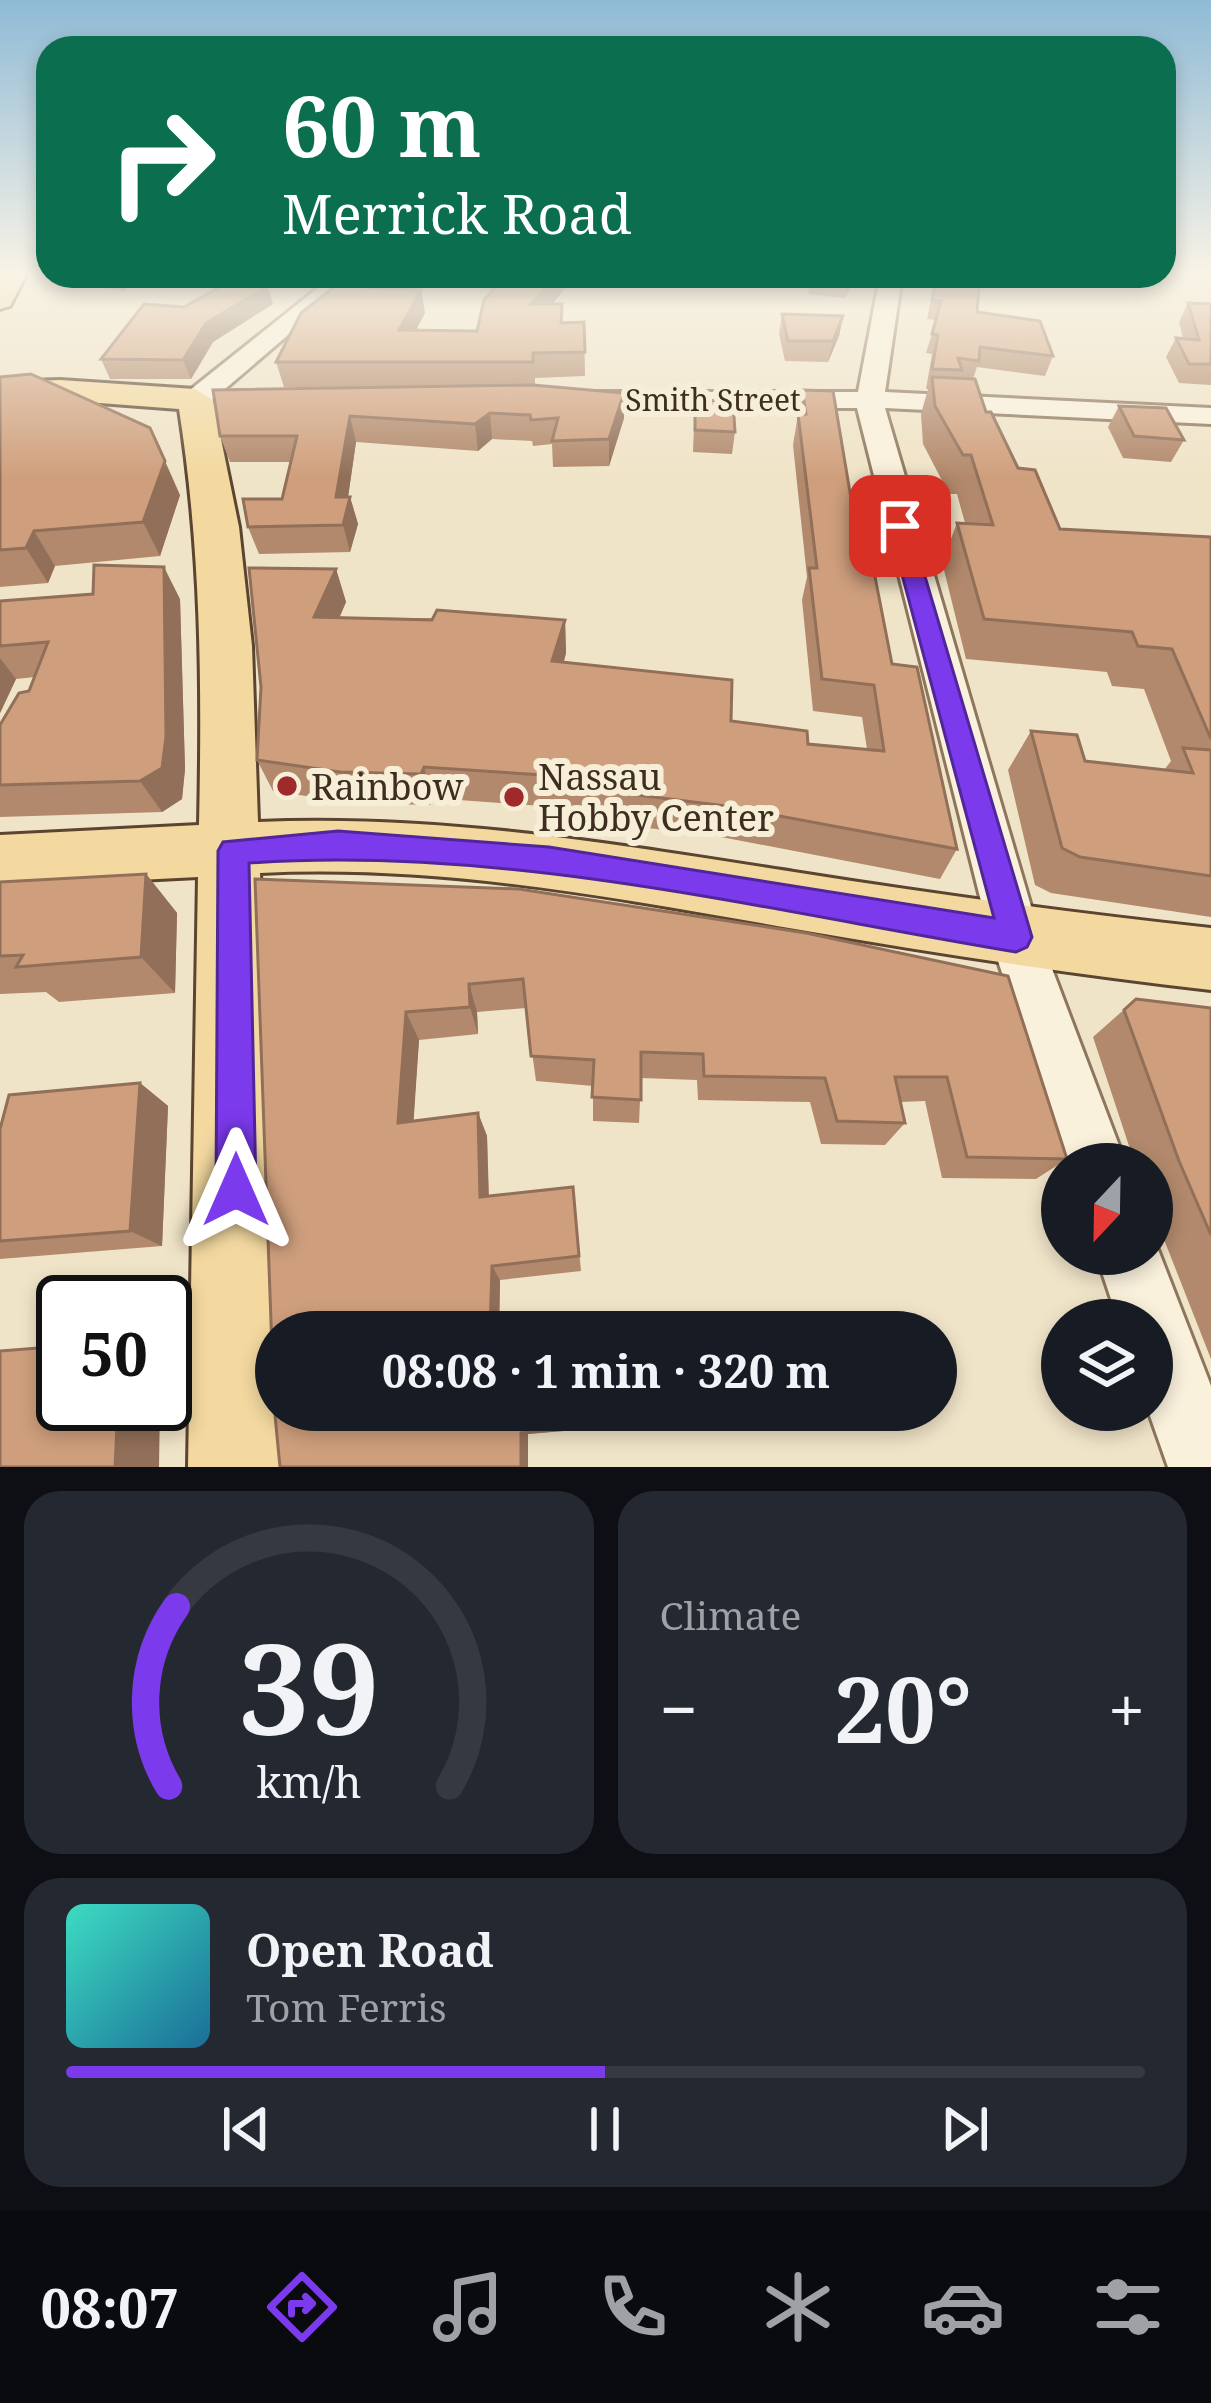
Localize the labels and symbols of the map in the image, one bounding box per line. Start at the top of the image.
street label: Smith Street [625,379,801,420]
pin [849,475,951,577]
place label: Nassau Hobby Center [538,752,774,842]
place label: Rainbow [311,762,464,811]
marker: Rainbow [274,773,300,799]
marker: Nassau Hobby Center [501,784,527,810]
position arrow [173,1127,299,1253]
north arrow [1041,1143,1173,1275]
speed limit sign: 50 [36,1275,192,1431]

